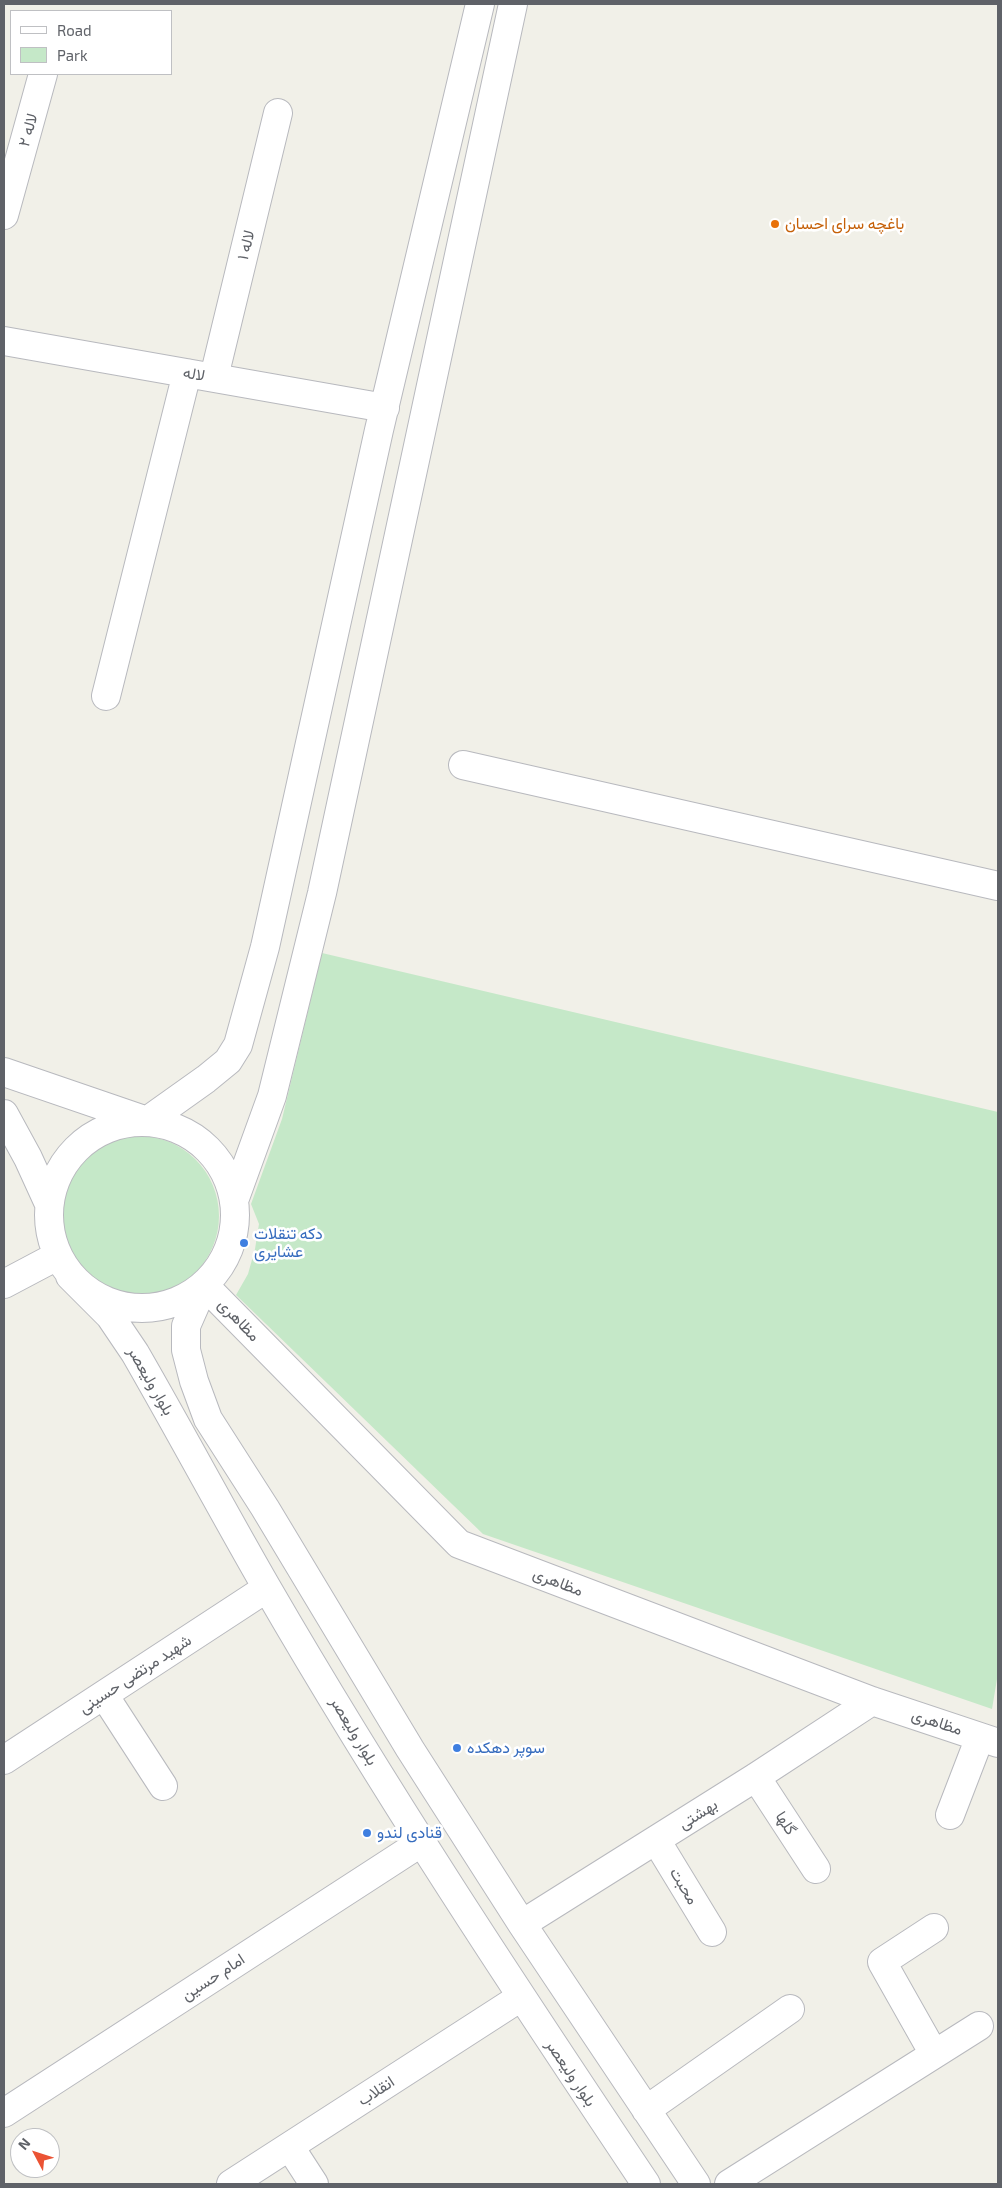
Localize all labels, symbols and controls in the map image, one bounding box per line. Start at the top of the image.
legend [10,10,172,75]
text: Road [57,21,92,39]
text: Park [57,46,88,64]
street label: لاله ۲ [14,111,42,149]
place label: باغچه سرای احسان [785,214,904,234]
marker: باغچه سرای احسان [769,218,781,230]
street label: لاله ۱ [233,228,259,262]
street label: لاله [182,363,206,385]
place label: دکه تنقلات عشایری [254,1224,323,1262]
marker: دکه تنقلات عشایری [238,1237,250,1249]
street label: مظاهری [214,1295,264,1345]
street label: بلوار ولیعصر [124,1343,178,1419]
street label: مظاهری [530,1564,586,1600]
street label: شهید مرتضی حسینی [75,1630,195,1718]
street label: بلوار ولیعصر [326,1693,382,1769]
street label: مظاهری [909,1705,965,1739]
place label: سوپر دهکده [467,1738,545,1758]
marker: سوپر دهکده [451,1742,463,1754]
street label: بهشتی [675,1795,721,1833]
street label: گلها [771,1808,801,1838]
place label: قنادی لندو [377,1823,442,1843]
marker: قنادی لندو [361,1827,373,1839]
street label: محبت [666,1864,702,1908]
street label: امام حسین [178,1949,248,2005]
street label: بلوار ولیعصر [542,2036,600,2110]
street label: انقلاب [354,2072,398,2110]
north arrow [10,2128,60,2178]
text: N [14,2134,34,2153]

